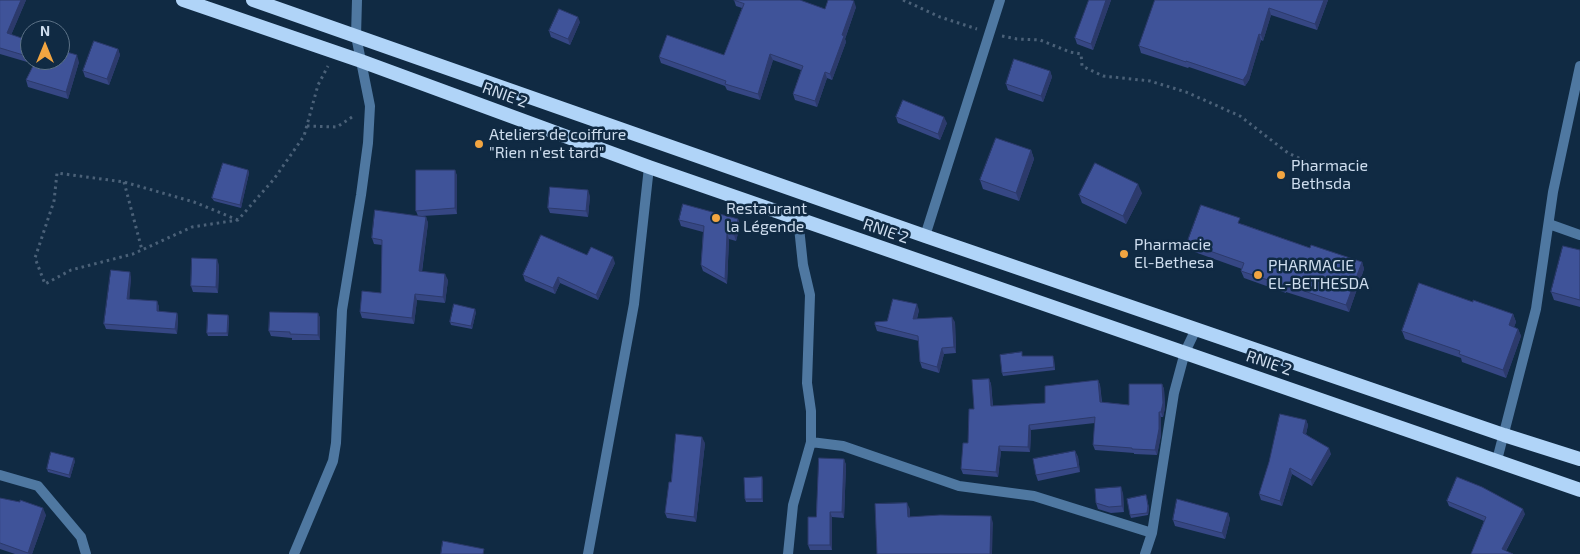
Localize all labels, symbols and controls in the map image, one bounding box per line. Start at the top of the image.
north arrow [20,20,70,70]
text: N [40,22,50,39]
street label: RNIE 2 [480,78,530,112]
place label: Ateliers de coiffure "Rien n'est tard" [489,125,626,163]
marker: Ateliers de coiffure "Rien n'est tard" [473,138,485,150]
place label: Pharmacie Bethsda [1291,156,1368,194]
marker: Pharmacie Bethsda [1275,169,1287,181]
place label: Restaurant la Légende [726,199,807,237]
marker: Restaurant la Légende [710,212,722,224]
street label: RNIE 2 [861,214,911,248]
place label: Pharmacie El-Bethesa [1134,235,1214,273]
marker: Pharmacie El-Bethesa [1118,248,1130,260]
place label: PHARMACIE EL-BETHESDA [1268,256,1369,294]
marker: PHARMACIE EL-BETHESDA [1252,269,1264,281]
street label: RNIE 2 [1244,346,1294,380]

